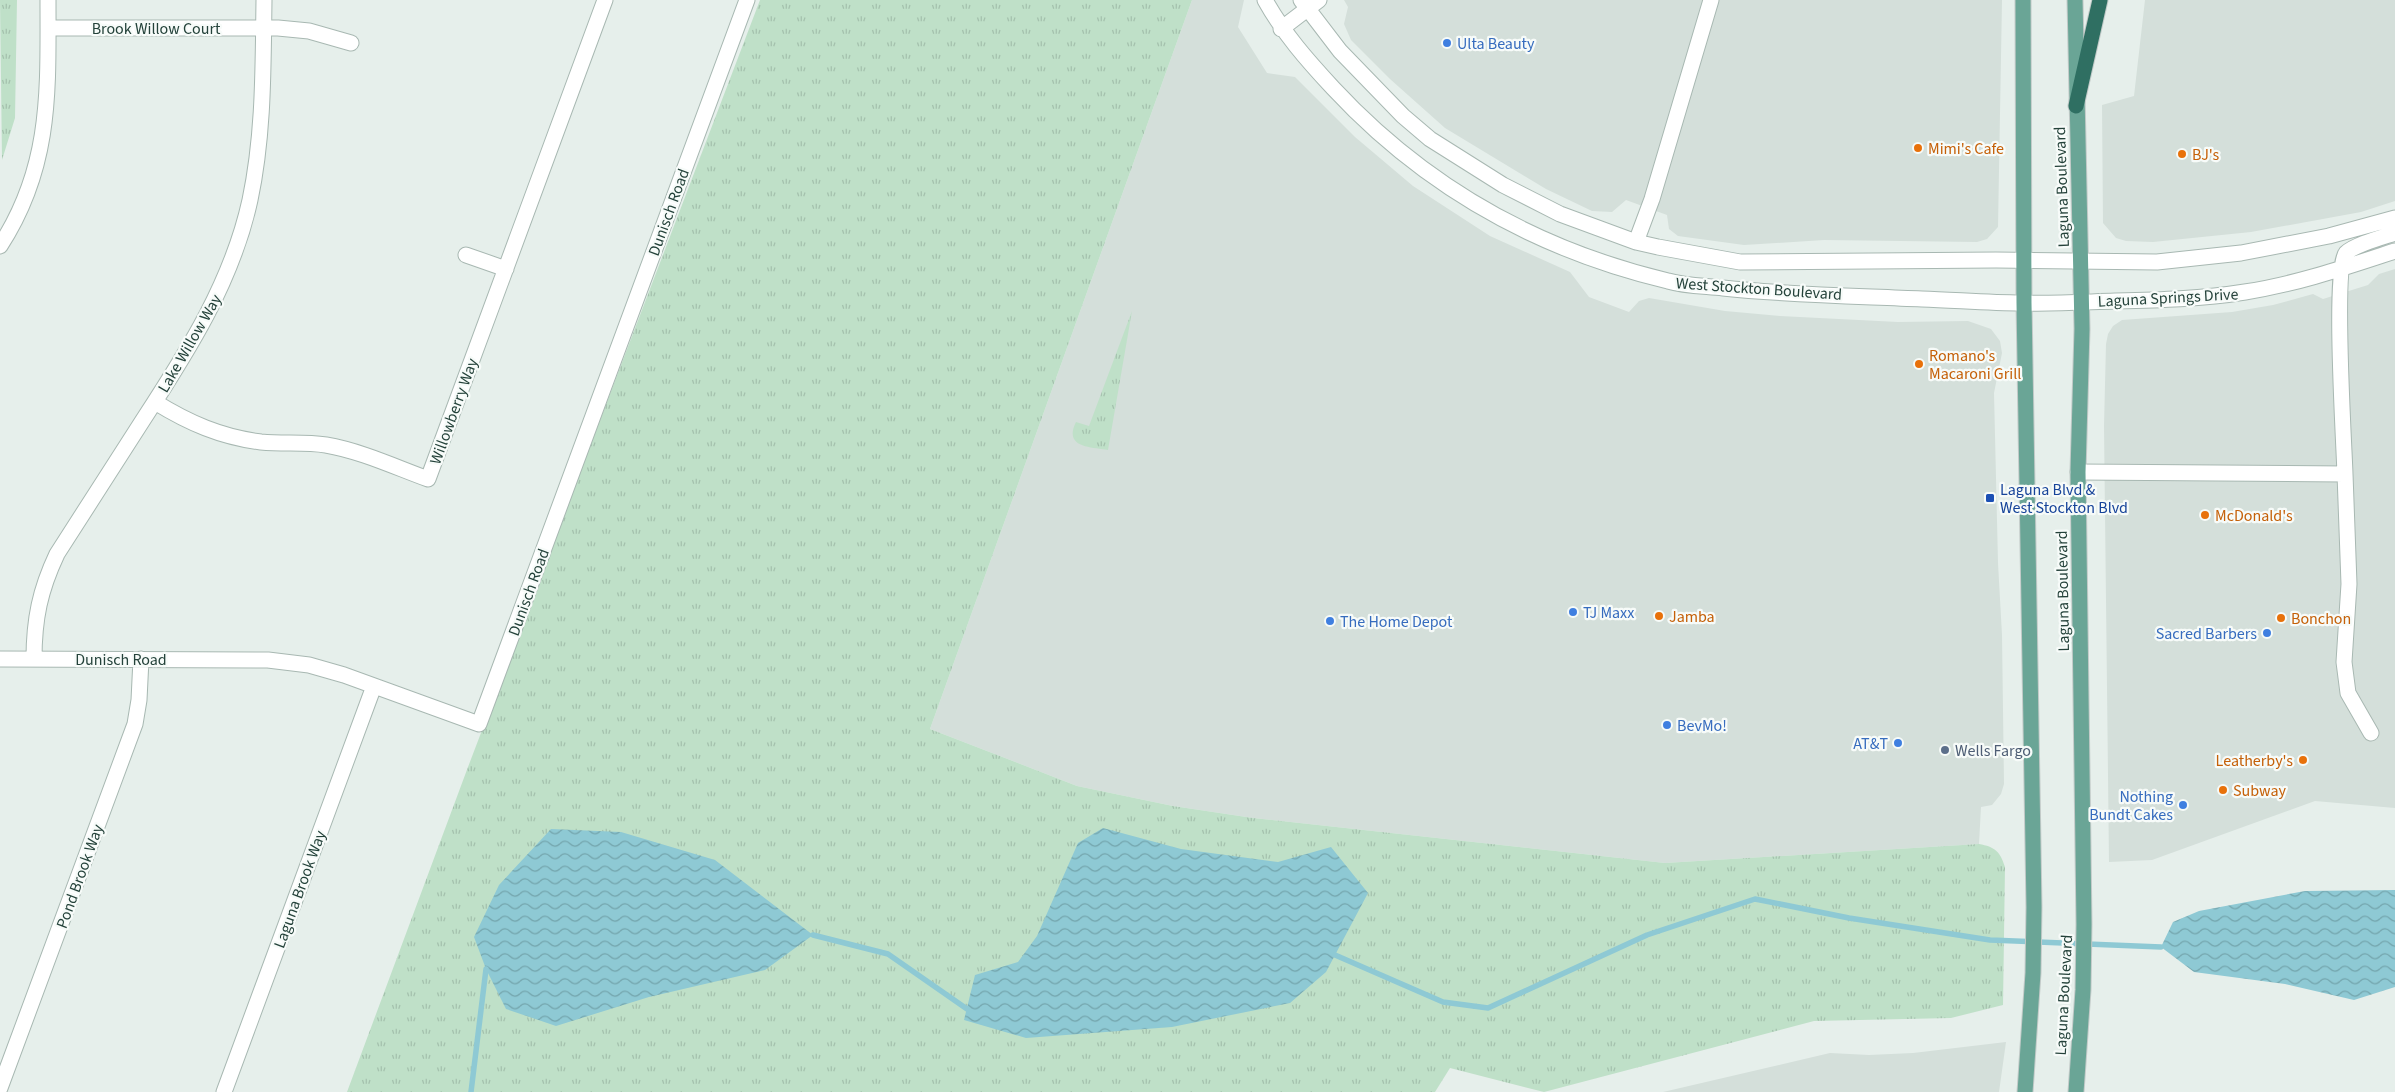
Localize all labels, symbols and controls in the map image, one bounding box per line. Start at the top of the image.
street label: Brook Willow Court [92,18,221,40]
place label: Ulta Beauty [1457,33,1535,55]
marker: Ulta Beauty [1441,37,1453,49]
street label: Laguna Boulevard [2049,126,2075,248]
place label: Mimi's Cafe [1928,138,2004,160]
marker: Mimi's Cafe [1912,142,1924,154]
place label: BJ's [2192,144,2219,166]
marker: BJ's [2176,148,2188,160]
street label: Dunisch Road [643,166,695,259]
street label: West Stockton Boulevard [1675,272,1843,306]
street label: Laguna Springs Drive [2097,283,2239,313]
street label: Lake Willow Way [153,290,227,397]
place label: Romano's Macaroni Grill [1929,345,2021,385]
street label: Willowberry Way [425,355,484,468]
marker: Romano's Macaroni Grill [1913,358,1925,370]
place label: Laguna Blvd & West Stockton Blvd [2000,479,2128,519]
marker: Laguna Blvd & West Stockton Blvd [1984,492,1996,504]
place label: McDonald's [2215,505,2293,527]
marker: McDonald's [2199,509,2211,521]
street label: Laguna Boulevard [2051,530,2075,652]
street label: Dunisch Road [503,546,555,639]
place label: TJ Maxx [1583,602,1634,624]
marker: TJ Maxx [1567,606,1579,618]
place label: Jamba [1669,606,1715,628]
place label: Bonchon [2291,608,2351,630]
marker: Jamba [1653,610,1665,622]
place label: The Home Depot [1340,611,1453,633]
marker: Bonchon [2275,612,2287,624]
marker: The Home Depot [1324,615,1336,627]
place label: Sacred Barbers [2156,623,2257,645]
marker: Sacred Barbers [2261,627,2273,639]
street label: Dunisch Road [75,649,167,671]
place label: BevMo! [1677,715,1727,737]
marker: BevMo! [1661,719,1673,731]
place label: AT&T [1853,733,1888,755]
marker: AT&T [1892,737,1904,749]
place label: Wells Fargo [1955,740,2031,762]
marker: Wells Fargo [1939,744,1951,756]
place label: Leatherby's [2216,750,2293,772]
marker: Leatherby's [2297,754,2309,766]
place label: Subway [2233,780,2286,802]
marker: Subway [2217,784,2229,796]
place label: Nothing Bundt Cakes [2089,786,2173,826]
marker: Nothing Bundt Cakes [2177,799,2189,811]
street label: Pond Brook Way [51,821,109,931]
street label: Laguna Brook Way [268,827,332,951]
street label: Laguna Boulevard [2050,934,2078,1056]

